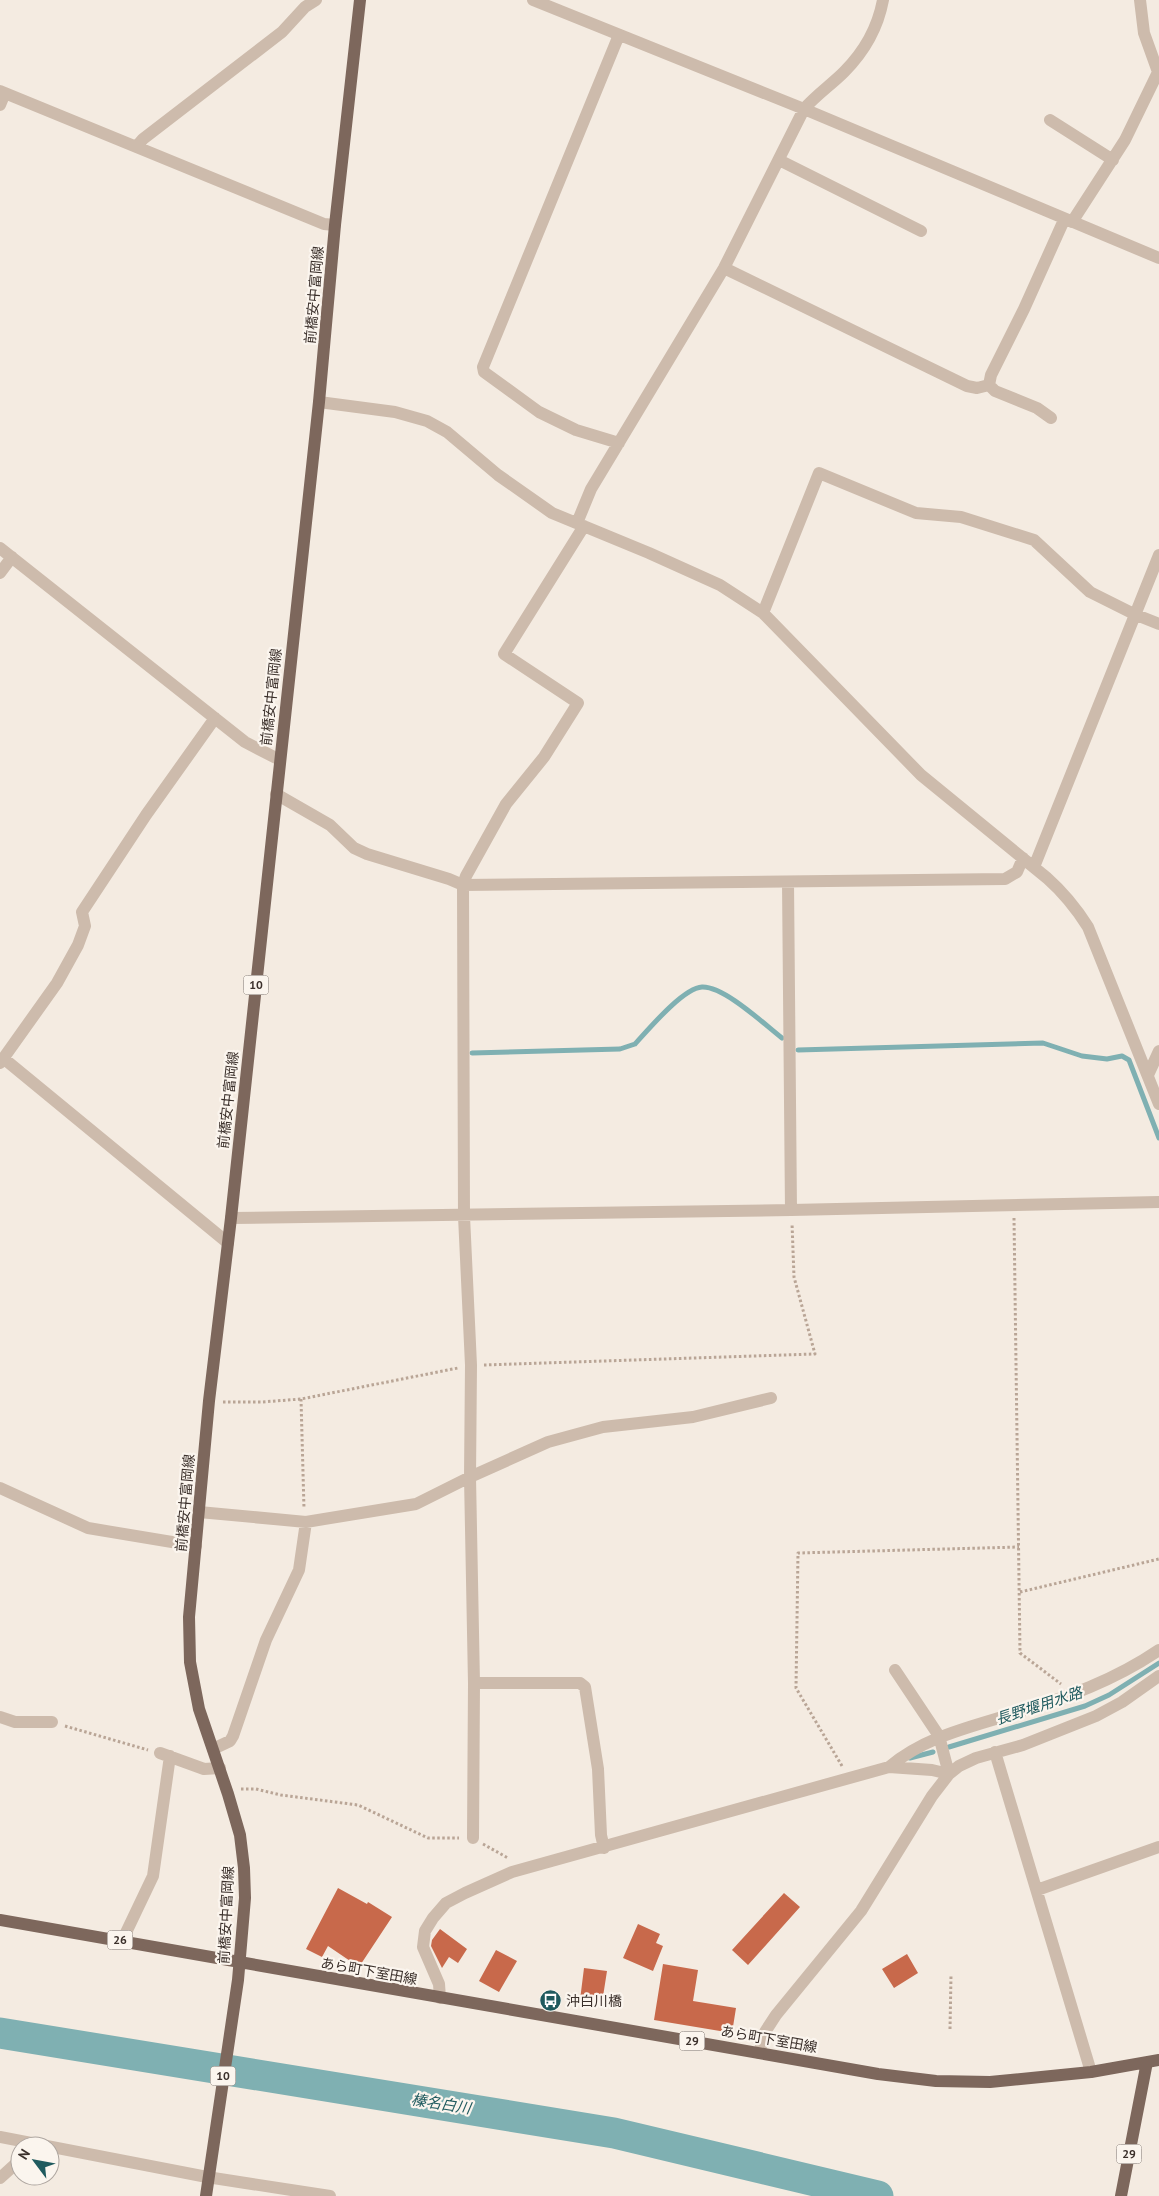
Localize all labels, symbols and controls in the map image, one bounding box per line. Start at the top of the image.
street label: 前橋安中富岡線 [301,245,327,345]
street label: 前橋安中富岡線 [257,647,285,747]
road number: 10 [244,976,268,994]
street label: 前橋安中富岡線 [214,1050,242,1150]
street label: 前橋安中富岡線 [172,1453,198,1553]
water label: 長野堰用水路 [993,1682,1086,1728]
street label: 前橋安中富岡線 [214,1866,238,1964]
road number: 26 [108,1930,132,1950]
street label: あら町下室田線 [319,1954,419,1988]
bus stop icon: 沖白川橋 [538,1989,562,2013]
place label: 沖白川橋 [566,1992,622,2010]
street label: あら町下室田線 [719,2022,819,2056]
road number: 29 [680,2032,704,2050]
road number: 10 [210,2066,236,2086]
water label: 榛名白川 [410,2089,474,2118]
north arrow [10,2136,60,2186]
road number: 29 [1116,2144,1142,2164]
text: N [14,2145,34,2163]

